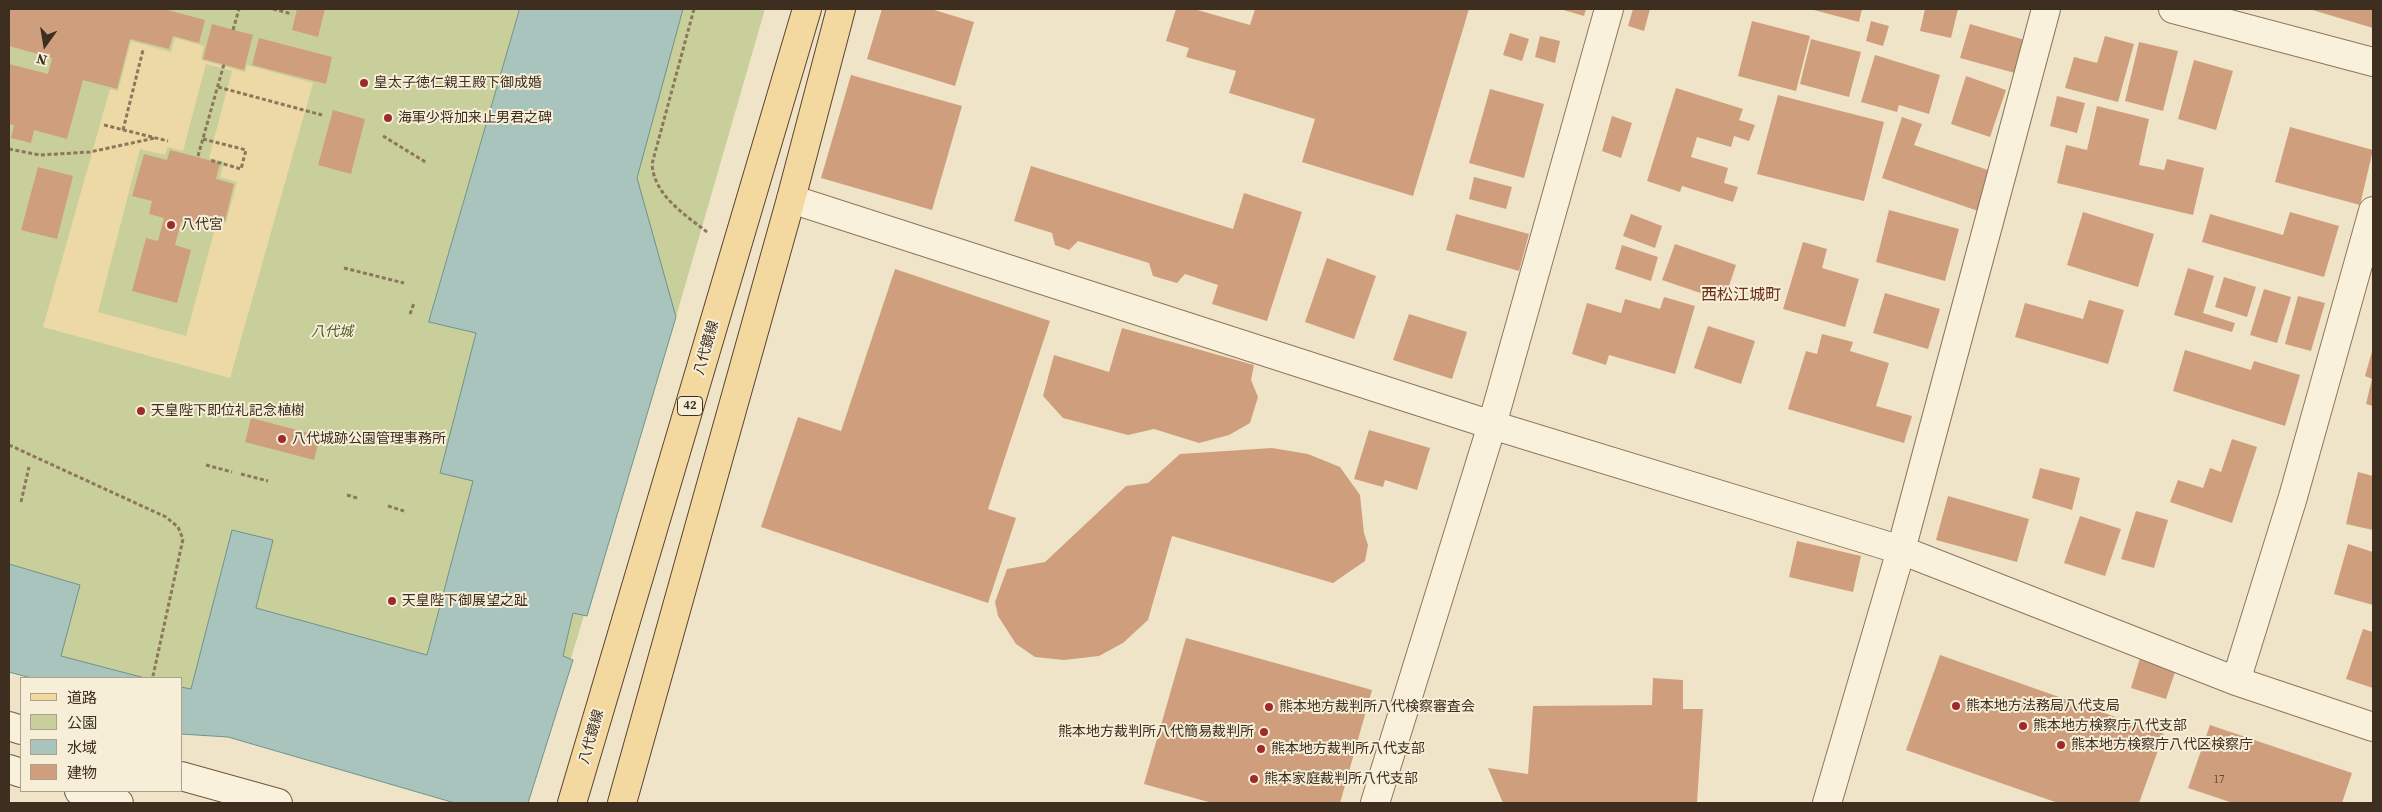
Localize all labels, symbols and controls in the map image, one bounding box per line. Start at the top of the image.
north arrow [20,20,70,70]
text: N [34,49,49,71]
place label: 皇太子徳仁親王殿下御成婚 [374,75,542,91]
marker: 皇太子徳仁親王殿下御成婚 [358,77,370,89]
place label: 海軍少将加来止男君之碑 [398,110,552,126]
marker: 海軍少将加来止男君之碑 [382,112,394,124]
place label: 八代宮 [181,217,223,233]
marker: 八代宮 [165,219,177,231]
district label: 西松江城町 [1701,286,1781,306]
street label: 八代鏡線 [691,319,723,377]
park label: 八代城 [311,324,353,340]
road number: 42 [678,396,702,416]
place label: 天皇陛下即位礼記念植樹 [151,403,305,419]
marker: 天皇陛下即位礼記念植樹 [135,405,147,417]
place label: 八代城跡公園管理事務所 [292,431,446,447]
marker: 八代城跡公園管理事務所 [276,433,288,445]
place label: 天皇陛下御展望之趾 [402,593,528,609]
marker: 天皇陛下御展望之趾 [386,595,398,607]
legend [20,677,182,792]
text: 道路 [67,687,97,708]
place label: 熊本地方法務局八代支局 [1966,698,2120,714]
place label: 熊本地方裁判所八代検察審査会 [1279,699,1475,715]
marker: 熊本地方法務局八代支局 [1950,700,1962,712]
marker: 熊本地方裁判所八代検察審査会 [1263,701,1275,713]
street label: 八代鏡線 [576,708,608,766]
text: 公園 [67,712,97,733]
place label: 熊本地方検察庁八代支部 [2033,718,2187,734]
marker: 熊本地方検察庁八代支部 [2017,720,2029,732]
place label: 熊本地方裁判所八代簡易裁判所 [1058,724,1254,740]
marker: 熊本地方裁判所八代簡易裁判所 [1258,726,1270,738]
text: 水域 [67,737,97,758]
place label: 熊本地方検察庁八代区検察庁 [2071,737,2253,753]
marker: 熊本地方検察庁八代区検察庁 [2055,739,2067,751]
place label: 熊本地方裁判所八代支部 [1271,741,1425,757]
marker: 熊本地方裁判所八代支部 [1255,743,1267,755]
text: 建物 [67,762,97,783]
place label: 熊本家庭裁判所八代支部 [1264,771,1418,787]
marker: 熊本家庭裁判所八代支部 [1248,773,1260,785]
house number: 17 [2214,773,2224,787]

